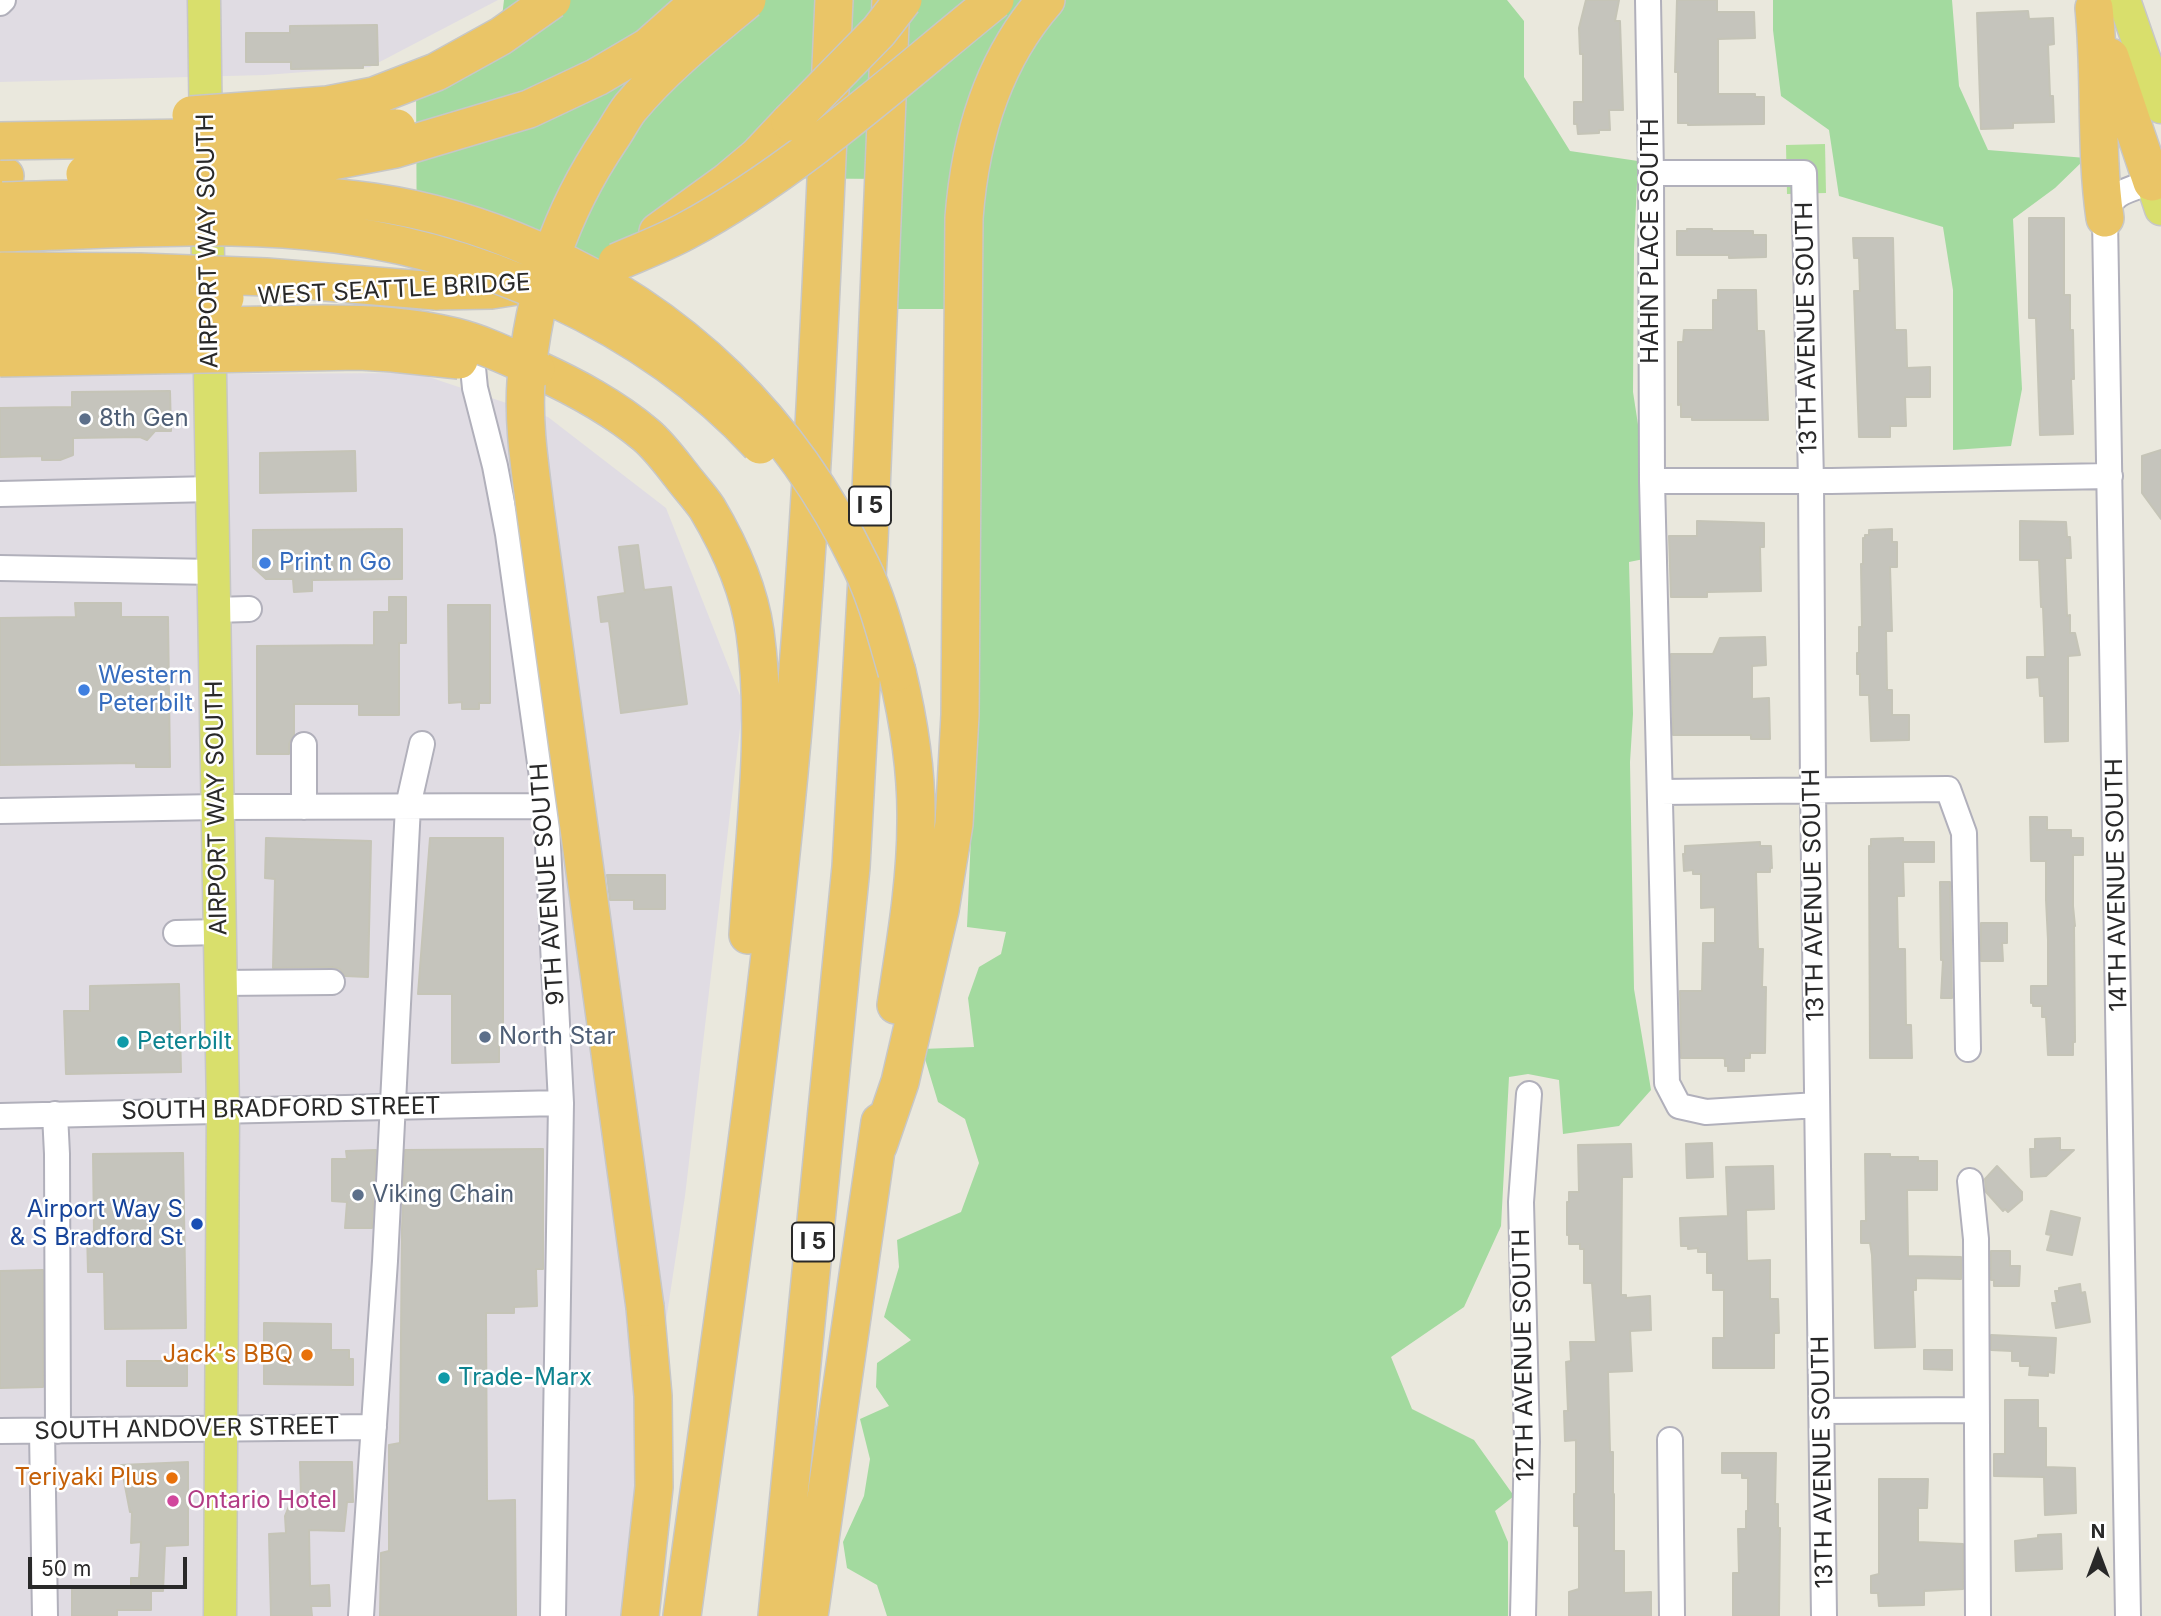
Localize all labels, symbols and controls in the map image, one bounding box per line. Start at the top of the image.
street label: AIRPORT WAY SOUTH [191,113,225,369]
street label: HAHN PLACE SOUTH [1637,118,1665,364]
street label: 13TH AVENUE SOUTH [1790,201,1824,455]
street label: WEST SEATTLE BRIDGE [257,268,531,312]
place label: 8th Gen [99,405,189,433]
marker: 8th Gen [77,411,93,427]
road number: I 5 [849,486,891,526]
place label: Print n Go [279,549,392,577]
marker: Print n Go [257,555,273,571]
place label: Western Peterbilt [98,662,193,718]
street label: AIRPORT WAY SOUTH [200,680,234,936]
marker: Western Peterbilt [76,682,92,698]
street label: 14TH AVENUE SOUTH [2100,758,2134,1012]
street label: 9TH AVENUE SOUTH [525,762,571,1006]
street label: 13TH AVENUE SOUTH [1797,768,1831,1022]
place label: North Star [499,1023,616,1051]
place label: Peterbilt [137,1028,232,1056]
marker: North Star [477,1029,493,1045]
marker: Peterbilt [115,1034,131,1050]
street label: SOUTH BRADFORD STREET [121,1092,441,1126]
place label: Viking Chain [372,1181,514,1209]
marker: Viking Chain [350,1187,366,1203]
place label: Airport Way S & S Bradford St [10,1196,183,1252]
marker: Airport Way S & S Bradford St [189,1216,205,1232]
road number: I 5 [792,1222,834,1261]
street label: 12TH AVENUE SOUTH [1507,1229,1541,1481]
street label: 13TH AVENUE SOUTH [1806,1335,1840,1589]
place label: Jack's BBQ [163,1341,293,1369]
marker: Jack's BBQ [299,1347,315,1363]
place label: Trade-Marx [458,1364,592,1392]
marker: Trade-Marx [436,1370,452,1386]
street label: SOUTH ANDOVER STREET [34,1412,340,1446]
place label: Teriyaki Plus [15,1464,158,1492]
marker: Teriyaki Plus [164,1470,180,1486]
place label: Ontario Hotel [187,1487,337,1515]
marker: Ontario Hotel [165,1493,181,1509]
north arrow [2063,1518,2133,1588]
text: N [2091,1520,2105,1543]
scale bar [32,1542,191,1586]
text: 50 m [41,1556,91,1581]

